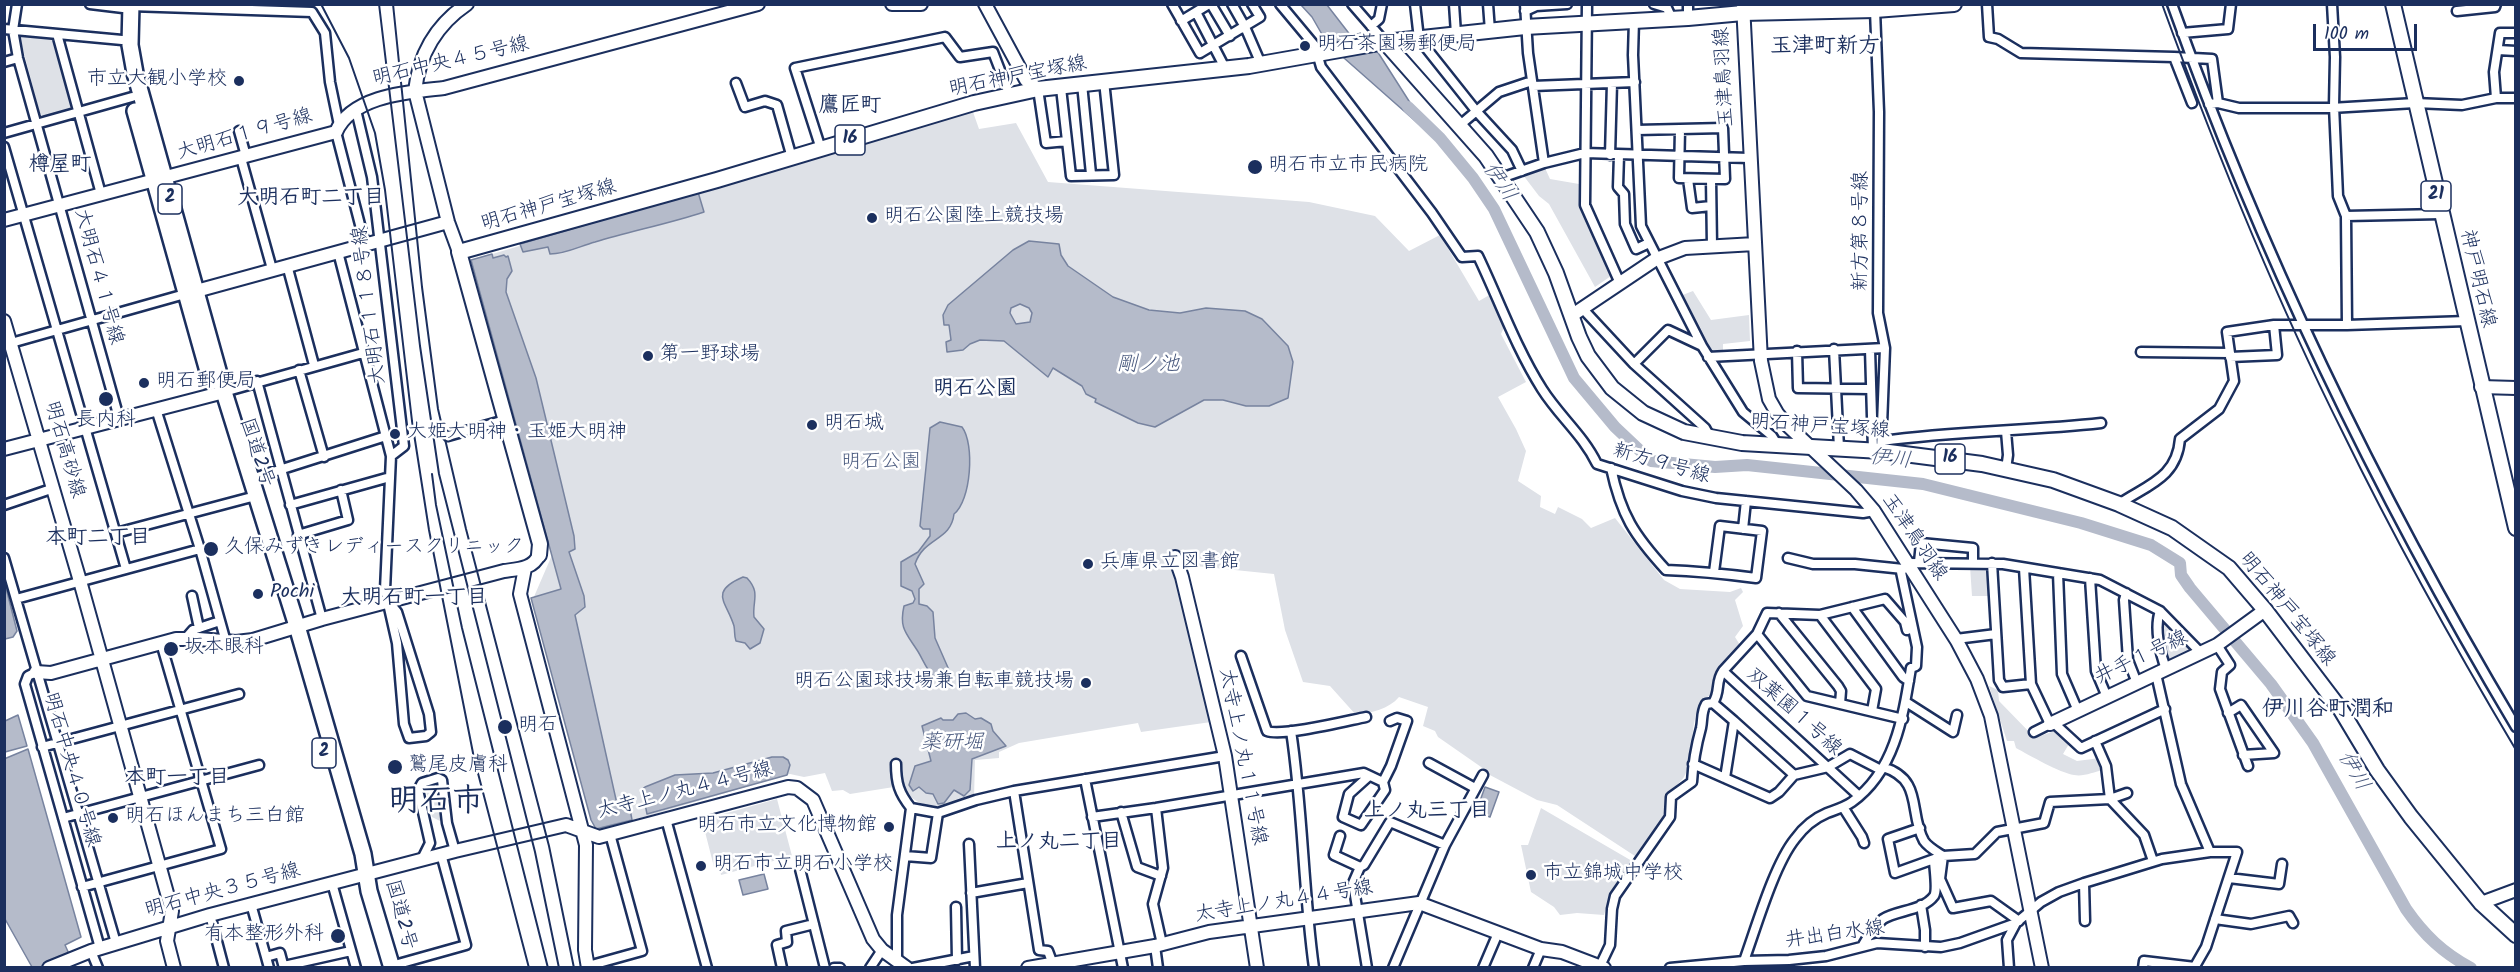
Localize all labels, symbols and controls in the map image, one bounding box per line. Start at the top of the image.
scale bar [2316,12,2420,50]
text: 100 m [2324,20,2369,49]
street label: 玉津鳥羽線 [1711,26,1741,128]
street label: 明石中央４５号線 [370,33,532,93]
place label: 明石茶園場郵便局 [1317,34,1477,58]
district label: 玉津町新方 [1770,35,1880,61]
marker: 明石茶園場郵便局 [1298,39,1312,53]
street label: 明石神戸宝塚線 [947,53,1089,103]
place label: 市立大観小学校 [87,69,227,93]
marker: 市立大観小学校 [232,74,246,88]
district label: 鷹匠町 [819,94,881,120]
street label: 大明石１９号線 [174,105,316,167]
road number: 16 [835,125,865,155]
district label: 樽屋町 [29,153,91,179]
place label: 明石市立市民病院 [1268,155,1428,179]
marker: 明石市立市民病院 [1246,158,1264,176]
water label: 伊川 [1476,159,1520,207]
street label: 新方第８号線 [1851,171,1875,291]
street label: 明石神戸宝塚線 [478,176,620,238]
road number: 21 [2421,181,2451,211]
road number: 2 [158,184,182,214]
district label: 大明石町二丁目 [238,186,384,212]
street label: 大明石４１号線 [67,206,127,348]
place label: 明石公園陸上競技場 [884,206,1064,230]
marker: 明石公園陸上競技場 [865,211,879,225]
street label: 大明石１１８号線 [349,224,393,386]
street label: 神戸明石線 [2453,228,2499,330]
place label: 第一野球場 [660,344,760,368]
marker: 第一野球場 [641,349,655,363]
water label: 剛ノ池 [1117,353,1179,379]
place label: 明石郵便局 [156,371,256,395]
marker: 明石郵便局 [137,376,151,390]
district label: 明石公園 [933,377,1017,403]
marker: 長内科 [97,390,115,408]
street label: 明石高砂線 [38,399,88,501]
place label: 長内科 [76,410,136,434]
street label: 明石神戸宝塚線 [1749,411,1891,445]
place label: 明石城 [824,413,884,437]
street label: 国道2号 [233,415,277,491]
marker: 明石城 [805,418,819,432]
place label: 大姫大明神・玉姫大明神 [407,422,627,446]
marker: 大姫大明神・玉姫大明神 [388,427,402,441]
street label: 新方９号線 [1610,440,1712,490]
road number: 16 [1935,444,1965,474]
water label: 伊川 [1868,446,1912,476]
park label: 明石公園 [841,452,921,476]
street label: 玉津鳥羽線 [1875,490,1951,586]
district label: 本町二丁目 [46,526,150,552]
place label: 久保みずきレディースクリニック [224,537,524,561]
marker: 久保みずきレディースクリニック [202,540,220,558]
street label: 明石神戸宝塚線 [2233,548,2339,672]
place label: 兵庫県立図書館 [1100,552,1240,576]
marker: 兵庫県立図書館 [1081,557,1095,571]
place label: Pochi [270,582,314,606]
district label: 大明石町一丁目 [341,586,487,612]
marker: Pochi [251,587,265,601]
street label: 井手１号線 [2092,627,2192,691]
place label: 坂本眼科 [184,637,264,661]
marker: 坂本眼科 [162,640,180,658]
street label: 双葉園１号線 [1740,664,1846,762]
street label: 太寺上ノ丸１１号線 [1212,666,1270,848]
place label: 明石公園球技場兼自転車競技場 [794,671,1074,695]
marker: 明石公園球技場兼自転車競技場 [1079,676,1093,690]
street label: 明石中央４０号線 [36,690,104,850]
district label: 伊川谷町潤和 [2262,698,2394,724]
place label: 明石 [518,715,558,739]
marker: 明石 [496,718,514,736]
water label: 薬研堀 [921,731,983,757]
road number: 2 [312,738,336,768]
water label: 伊川 [2331,748,2373,796]
place label: 鷲尾皮膚科 [408,755,508,779]
marker: 鷲尾皮膚科 [386,758,404,776]
street label: 太寺上ノ丸４４号線 [595,759,775,825]
district label: 本町一丁目 [125,766,229,792]
district label: 明石市 [388,786,484,824]
district label: 上ノ丸三丁目 [1364,799,1490,825]
place label: 明石ほんまち三白館 [125,806,305,830]
marker: 明石ほんまち三白館 [106,811,120,825]
place label: 明石市立文化博物館 [697,815,877,839]
marker: 明石市立文化博物館 [882,820,896,834]
district label: 上ノ丸二丁目 [996,830,1122,856]
place label: 明石市立明石小学校 [713,854,893,878]
marker: 明石市立明石小学校 [694,859,708,873]
street label: 明石中央３５号線 [143,860,303,924]
place label: 市立錦城中学校 [1543,863,1683,887]
marker: 市立錦城中学校 [1524,868,1538,882]
street label: 国道2号 [378,877,420,953]
street label: 太寺上ノ丸４４号線 [1193,877,1375,929]
street label: 井出白水線 [1784,917,1886,955]
place label: 有本整形外科 [204,924,324,948]
marker: 有本整形外科 [329,927,347,945]

